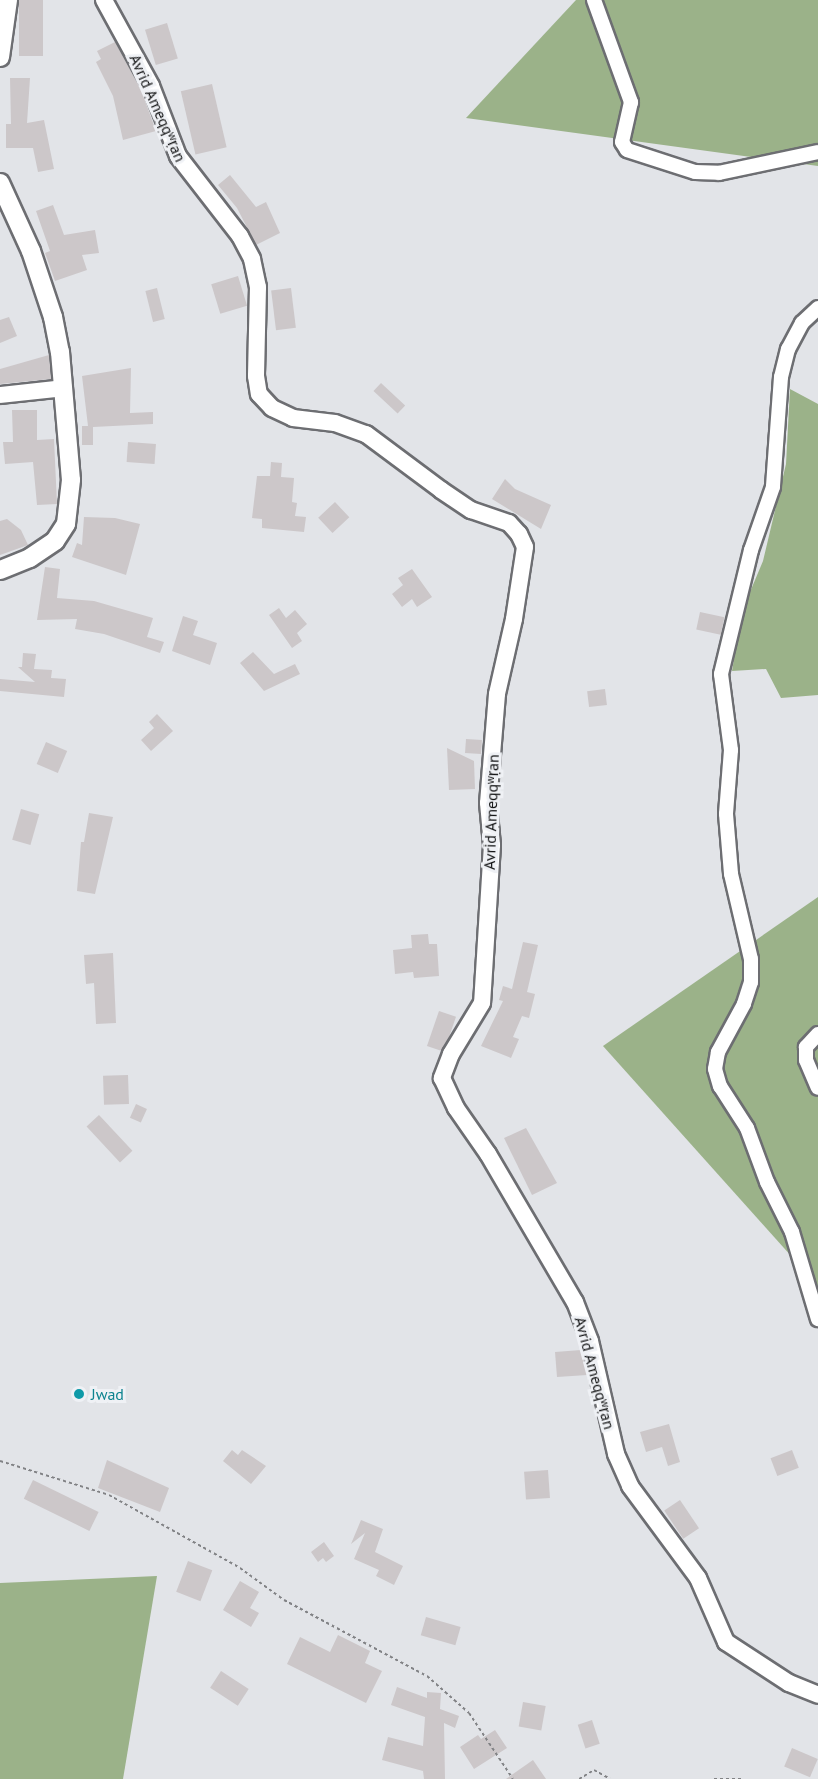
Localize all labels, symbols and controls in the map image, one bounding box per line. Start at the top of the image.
street label: Avrid Ameqqʷṛan [126,51,190,165]
street label: Avrid Ameqqʷṛan [479,754,503,870]
street label: Avrid Ameqqʷṛan [571,1314,619,1432]
place label: Jwad [91,1384,124,1404]
marker: Jwad [72,1387,86,1401]

